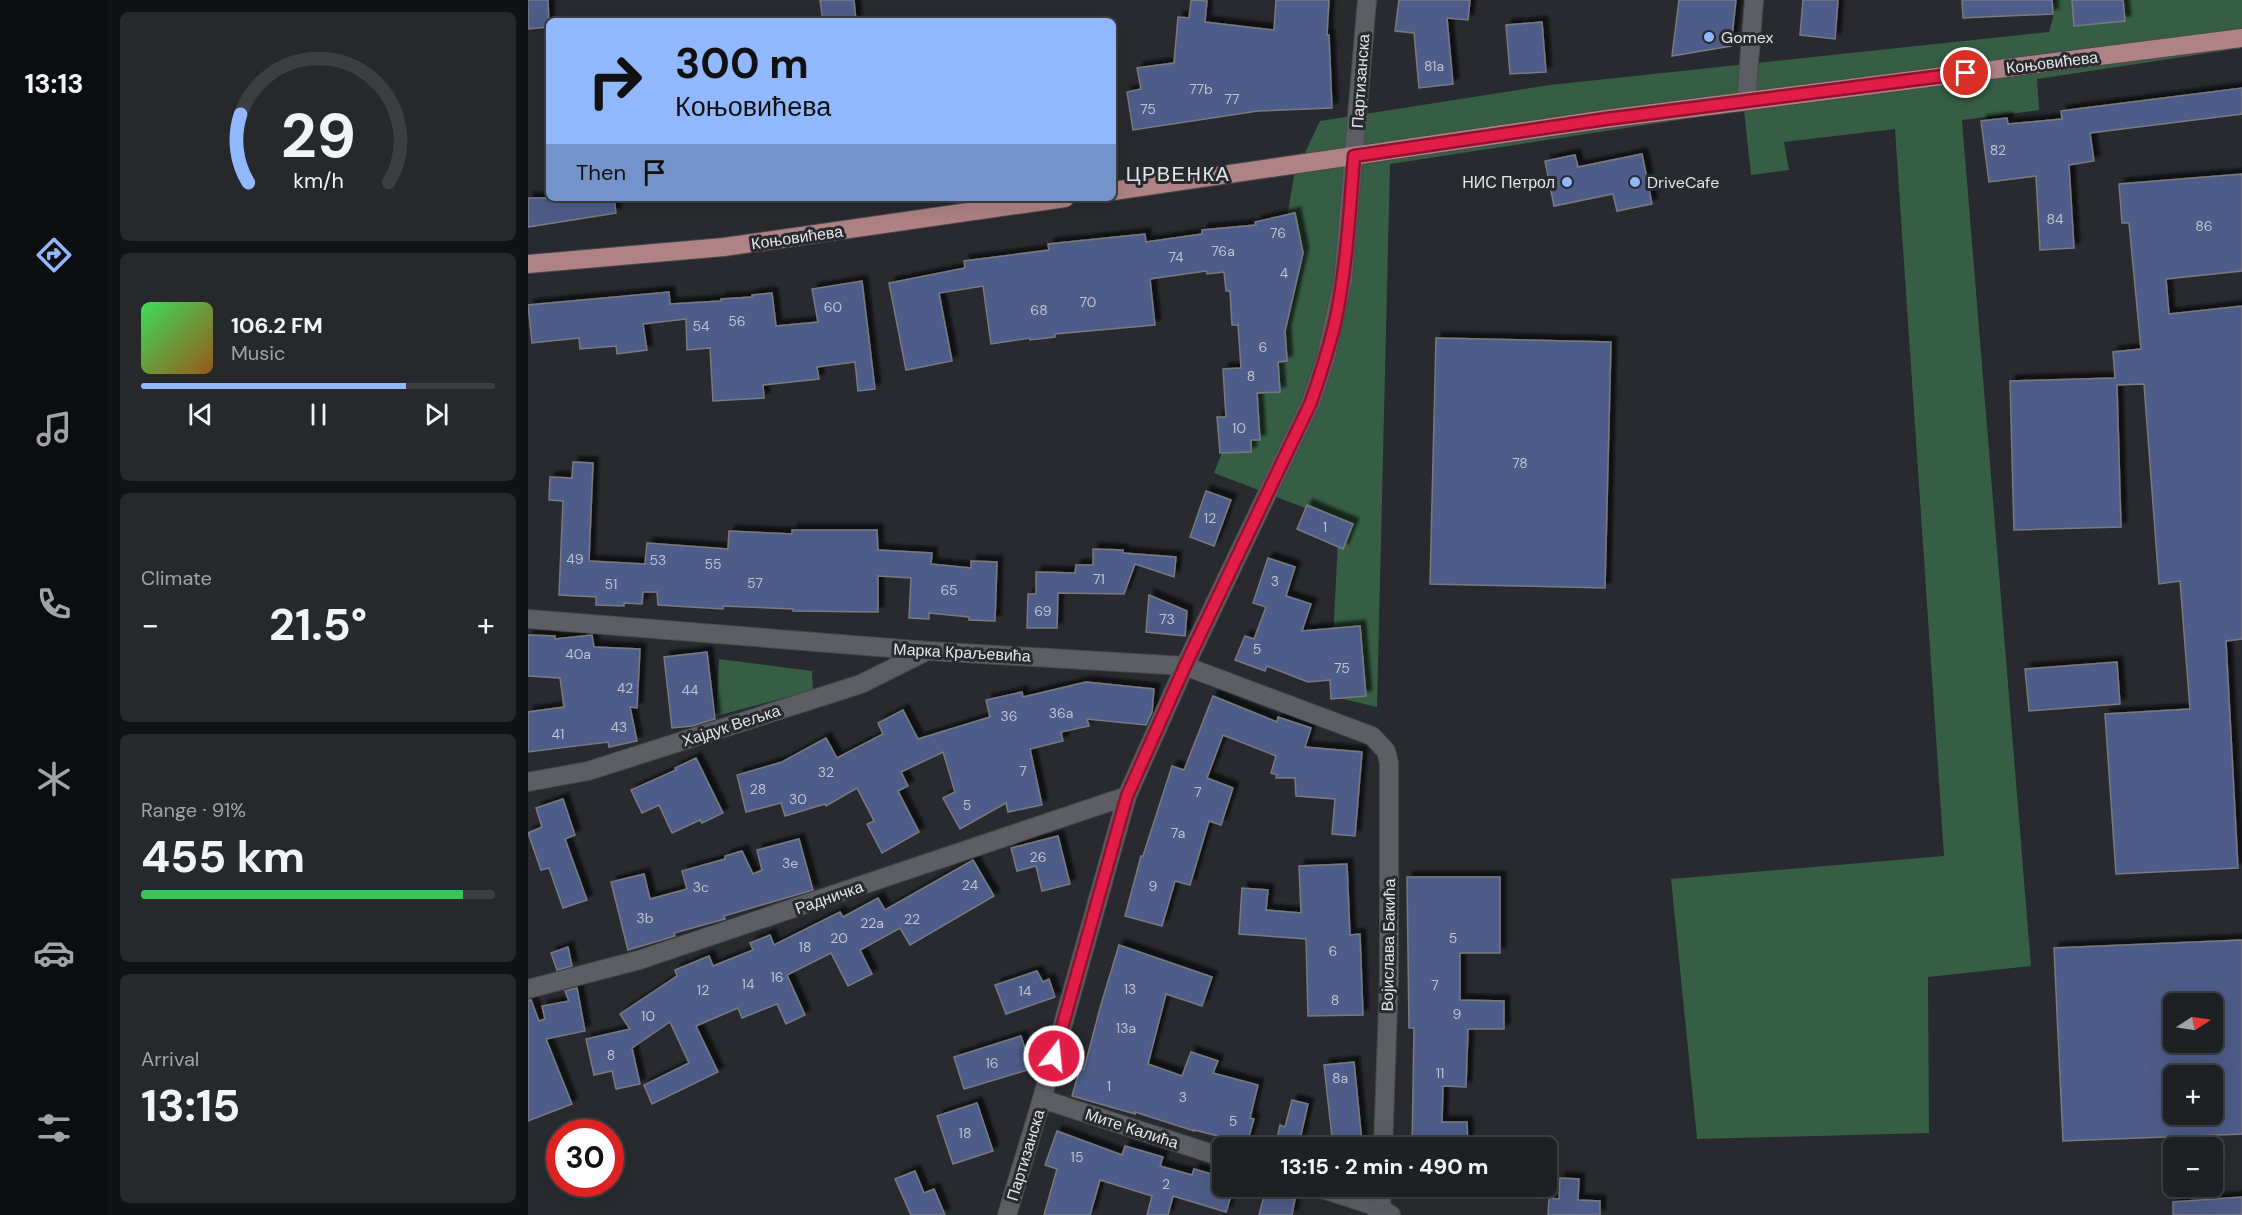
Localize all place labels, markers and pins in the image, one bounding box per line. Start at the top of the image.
place label: Gomex [1721,27,1774,48]
marker: Gomex [1702,30,1716,44]
pin [1940,47,1991,98]
place label: НИС Петрол [1462,172,1555,193]
place label: DriveCafe [1647,172,1719,193]
marker: НИС Петрол [1560,175,1574,189]
marker: DriveCafe [1628,175,1642,189]

